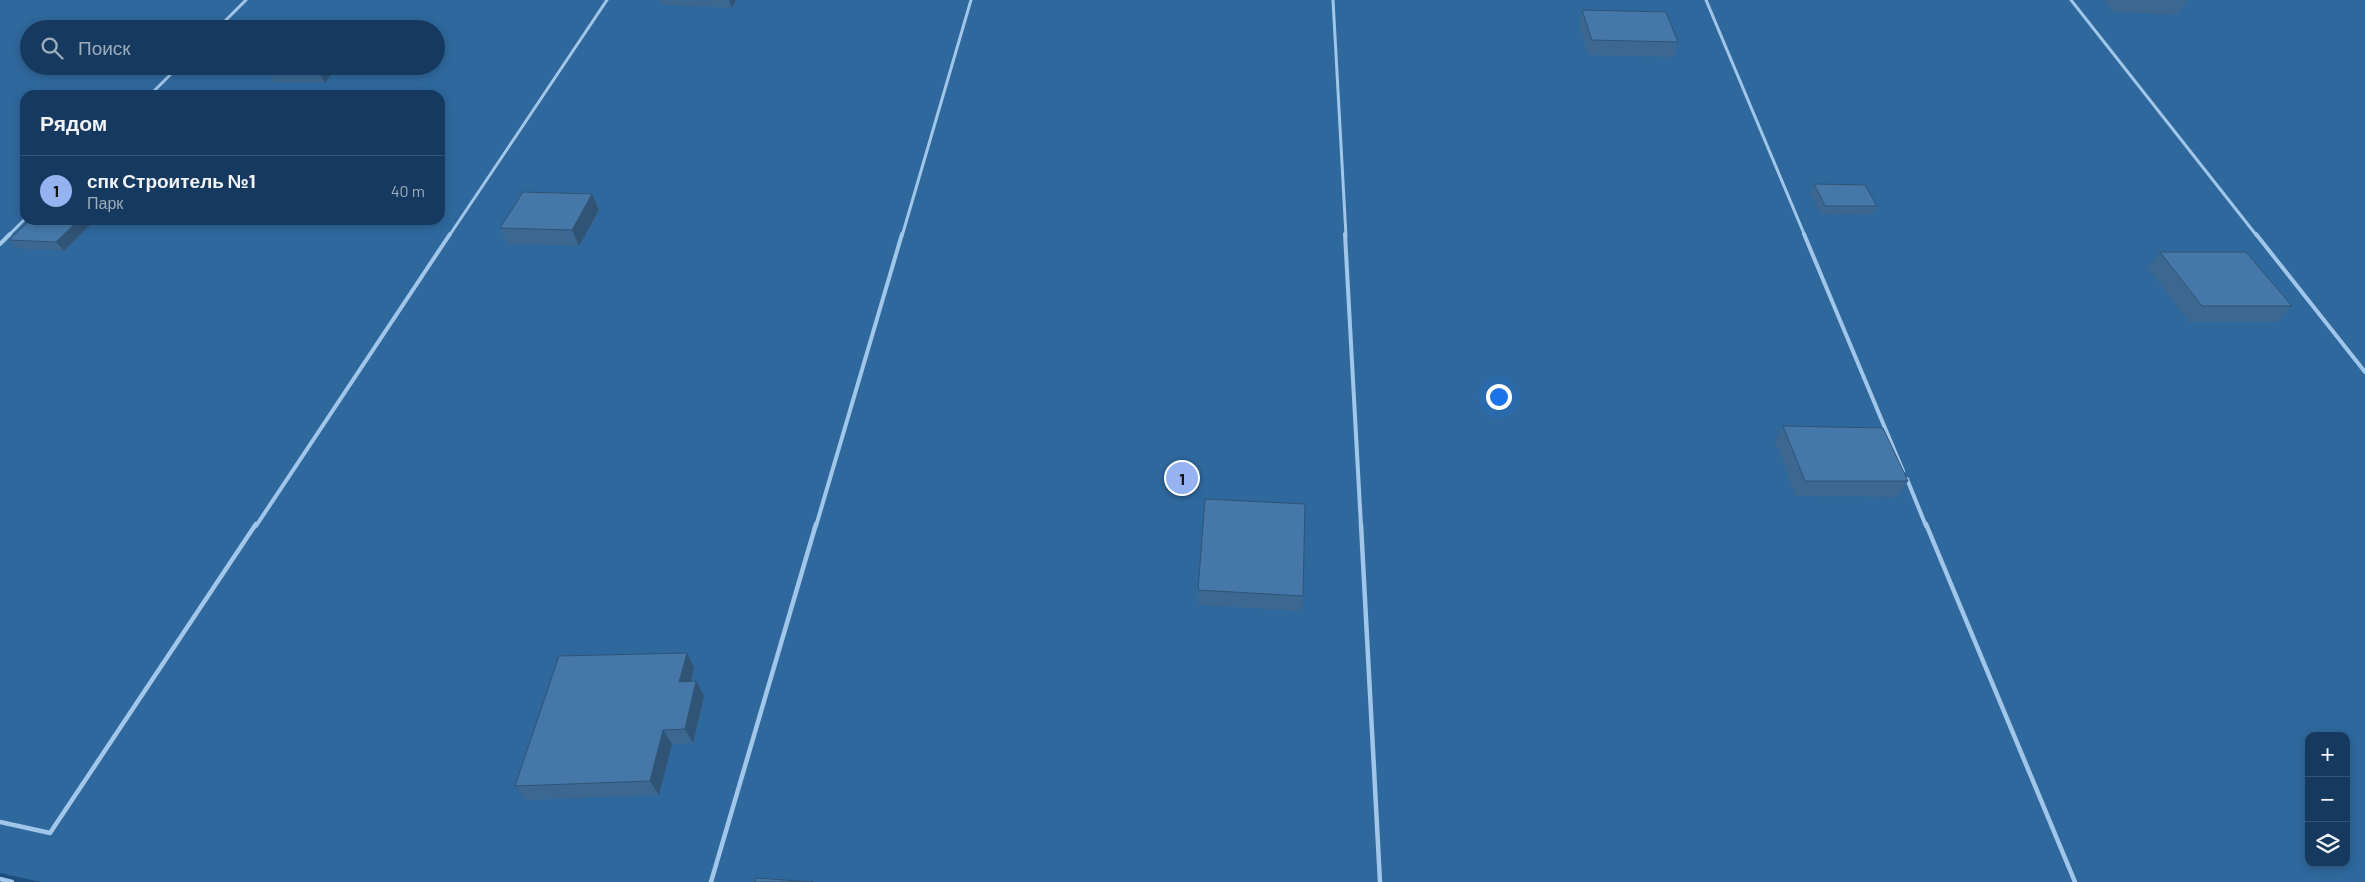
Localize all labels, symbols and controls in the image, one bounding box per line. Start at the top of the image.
search box [20,20,445,75]
icon: search [38,34,66,62]
text: Поиск [78,36,131,59]
text: Рядом [40,110,107,135]
text: спк Строитель №1 [87,169,256,192]
text: 1 [53,181,59,200]
text: 40 m [391,181,425,200]
text: Парк [87,193,123,212]
your location [1486,384,1512,410]
pin: 1 [1166,459,1198,497]
map controls [2305,732,2350,867]
button: + [2305,732,2350,777]
button: − [2305,777,2350,822]
button: layers [2305,822,2350,867]

